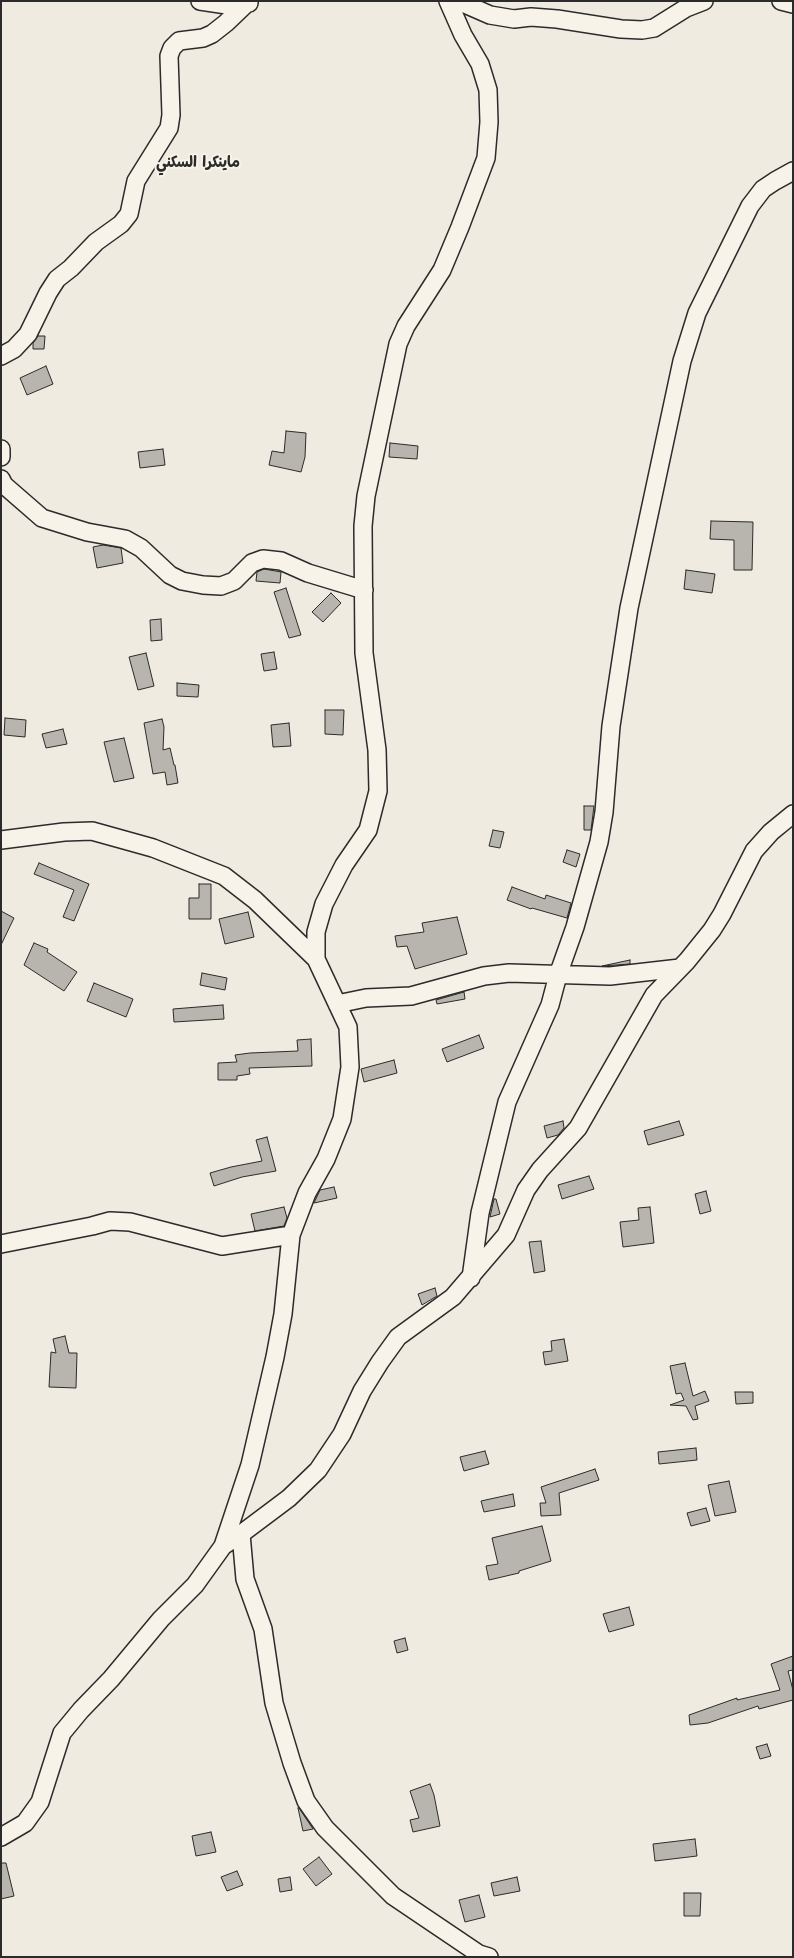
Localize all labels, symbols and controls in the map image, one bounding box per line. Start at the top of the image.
district label: ماينكرا السكني [156,154,240,172]

